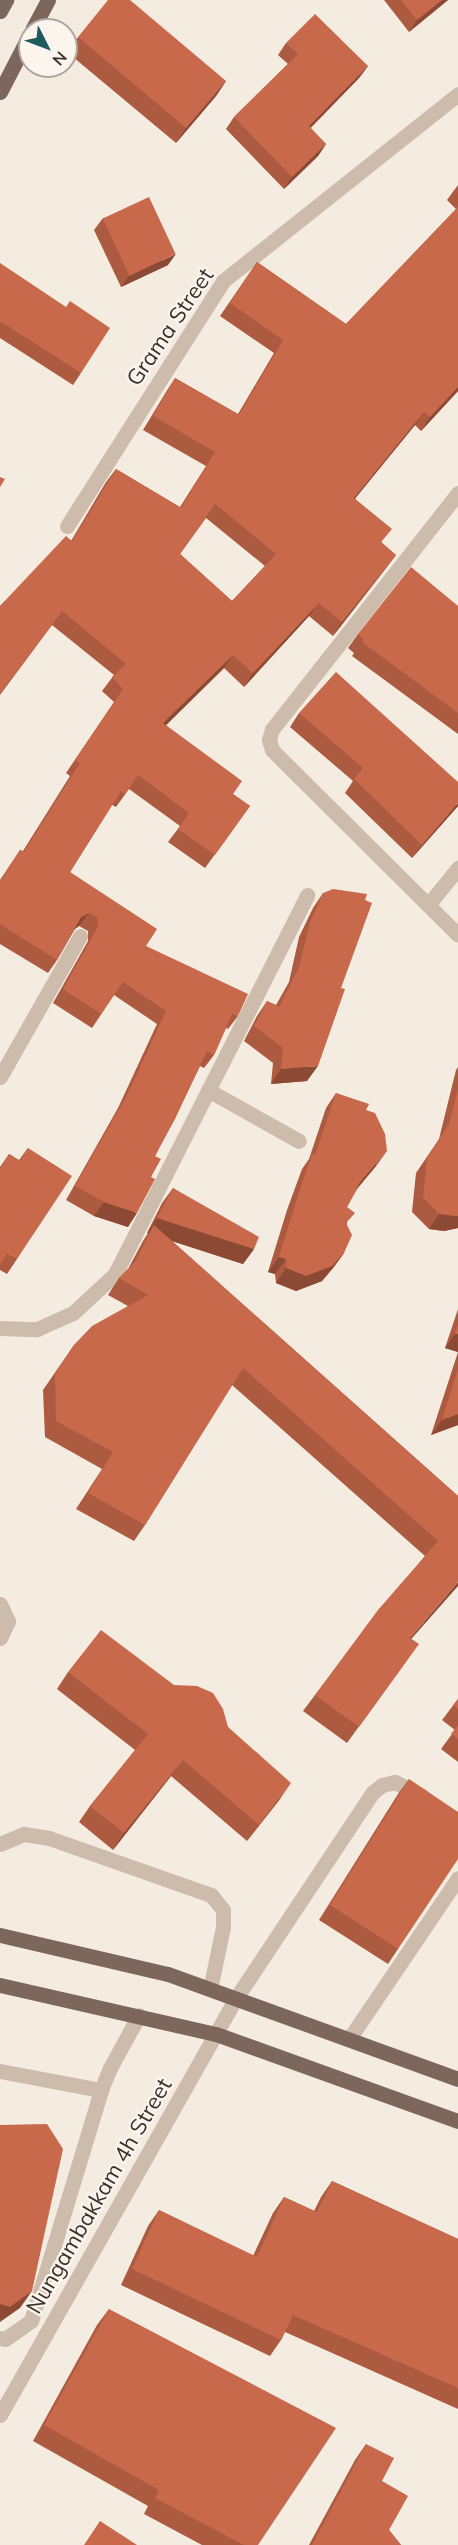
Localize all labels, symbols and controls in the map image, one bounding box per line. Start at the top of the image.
north arrow [18,18,78,78]
text: N [48,48,71,70]
street label: Grama Street [121,263,219,391]
street label: Nungambakkam 4h Street [21,2073,177,2319]

